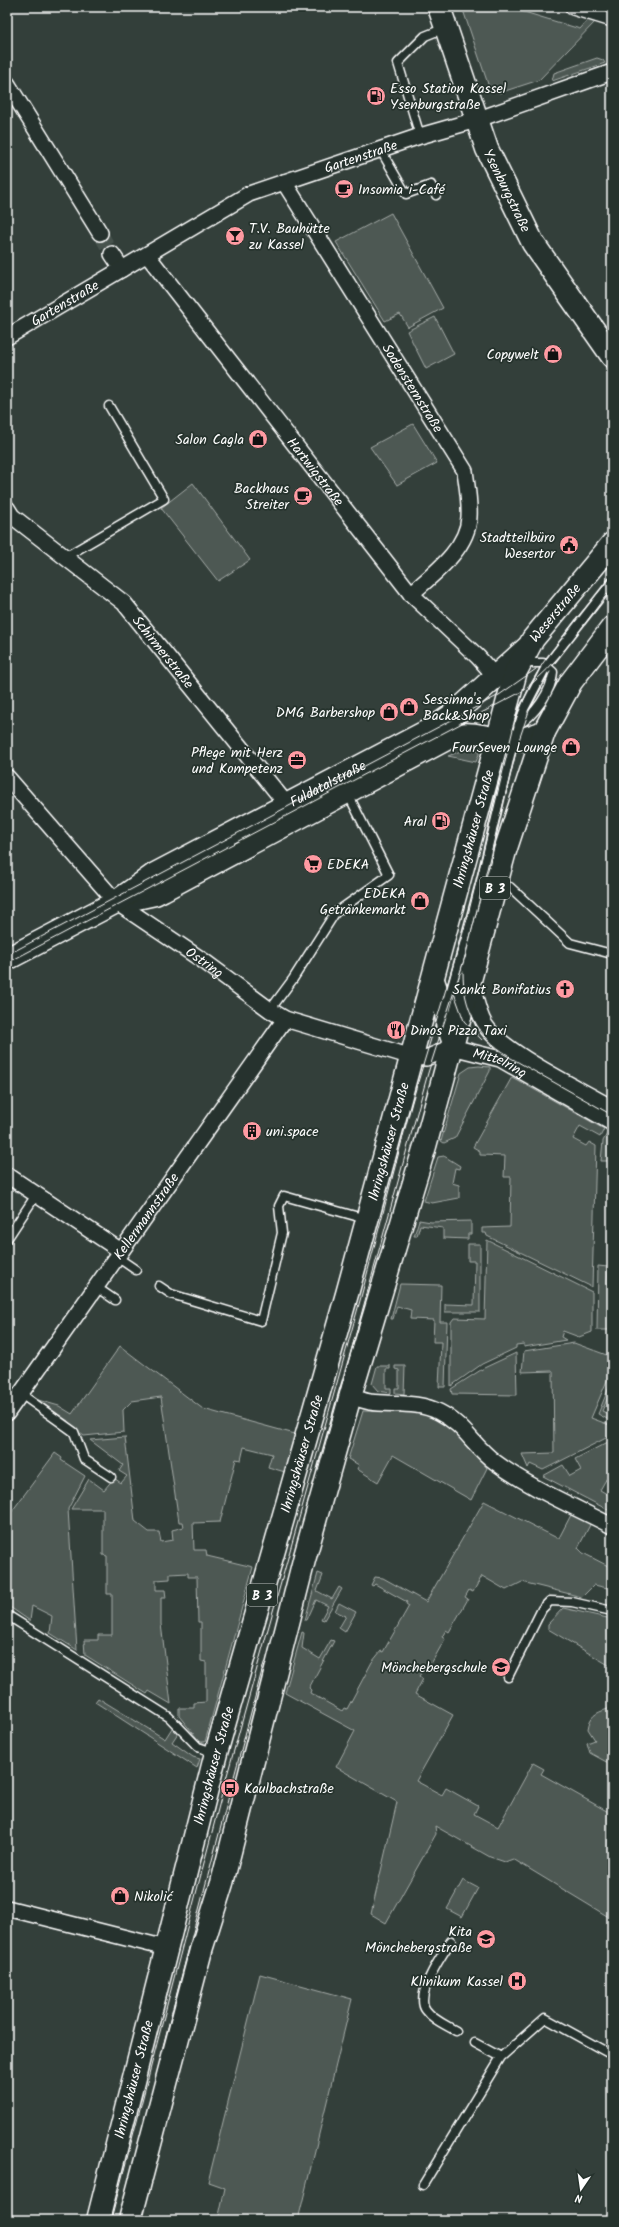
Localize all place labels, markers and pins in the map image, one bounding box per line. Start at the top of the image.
place label: Esso Station Kassel Ysenburgstraße [390,78,507,116]
fuel station icon: Esso Station Kassel Ysenburgstraße [365,85,387,107]
cafe icon: Insomia i-Café [333,178,355,200]
place label: Insomia i-Café [358,179,446,201]
place label: T.V. Bauhütte zu Kassel [249,218,330,256]
bar icon: T.V. Bauhütte zu Kassel [224,225,246,247]
shop icon: Copywelt [542,343,564,365]
place label: Copywelt [486,344,540,366]
shop icon: Salon Cagla [247,428,269,450]
place label: Salon Cagla [176,429,244,451]
place label: Backhaus Streiter [234,478,290,516]
cafe icon: Backhaus Streiter [292,485,314,507]
place label: Stadtteilbüro Wesertor [480,527,556,565]
public building icon: Stadtteilbüro Wesertor [558,534,580,556]
place label: Sessinna's Back&Shop [423,689,489,727]
shop icon: Sessinna's Back&Shop [398,696,420,718]
shop icon: DMG Barbershop [378,701,400,723]
place label: DMG Barbershop [276,702,375,724]
shop icon: FourSeven Lounge [560,736,582,758]
place label: FourSeven Lounge [452,737,558,759]
place label: Pflege mit Herz und Kompetenz [191,742,283,780]
office icon: Pflege mit Herz und Kompetenz [286,749,308,771]
fuel station icon: Aral [430,810,452,832]
place label: Aral [404,811,428,833]
supermarket icon: EDEKA [302,853,324,875]
place label: EDEKA [327,854,369,876]
place label: EDEKA Getränkemarkt [320,883,407,921]
shop icon: EDEKA Getränkemarkt [409,890,431,912]
church icon: Sankt Bonifatius [554,978,576,1000]
place label: Sankt Bonifatius [453,979,551,1001]
restaurant icon: Dinos Pizza Taxi [385,1019,407,1041]
place label: Dinos Pizza Taxi [410,1020,507,1042]
building icon: uni.space [241,1120,263,1142]
place label: uni.space [266,1121,319,1143]
school or university icon: Mönchebergschule [490,1656,512,1678]
place label: Mönchebergschule [381,1657,488,1679]
bus stop icon: Kaulbachstraße [219,1777,241,1799]
place label: Kaulbachstraße [244,1778,334,1800]
shop icon: Nikolić [109,1885,131,1907]
place label: Nikolić [134,1886,173,1908]
place label: Kita Mönchebergstraße [365,1921,473,1959]
school or university icon: Kita Mönchebergstraße [475,1928,497,1950]
hospital icon: Klinikum Kassel [506,1970,528,1992]
place label: Klinikum Kassel [411,1971,504,1993]

